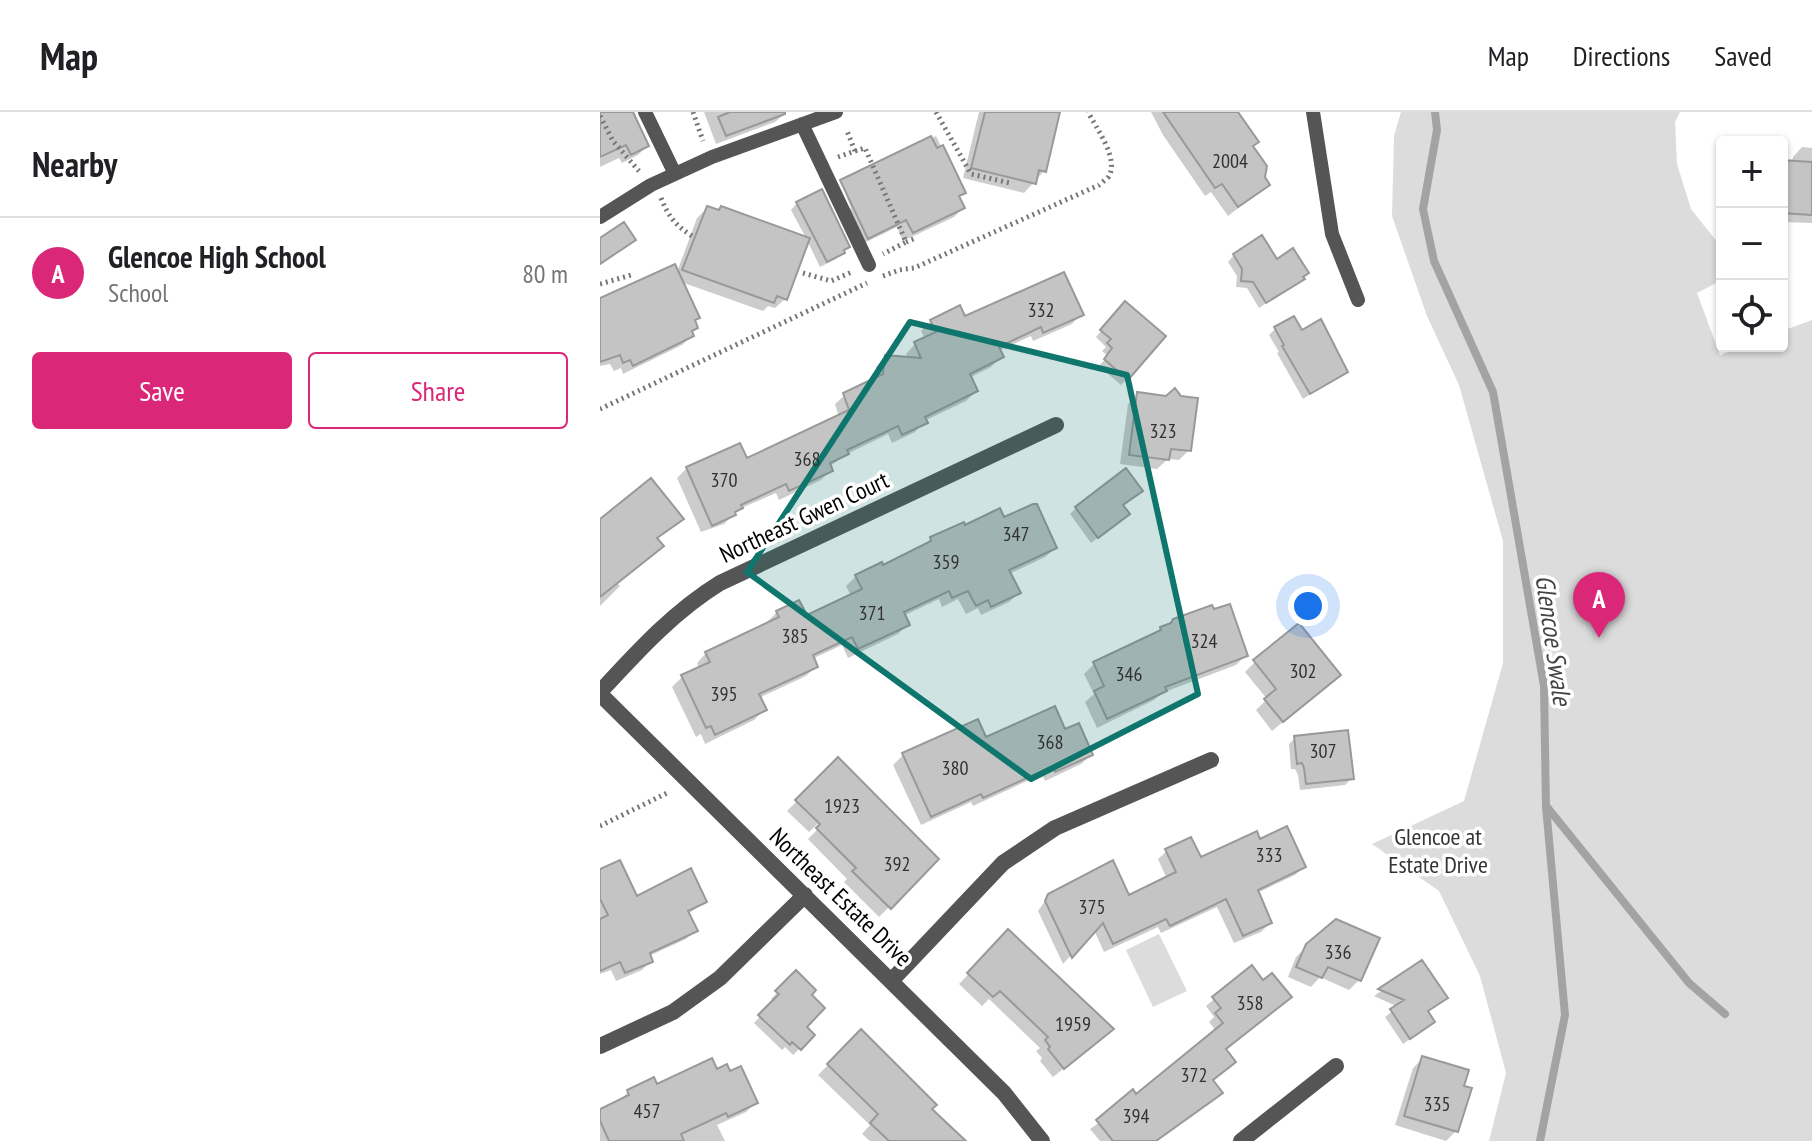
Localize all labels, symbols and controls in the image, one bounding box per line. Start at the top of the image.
text: Map [40,31,98,80]
text: Map [1488,37,1529,74]
text: Directions [1573,37,1670,74]
text: Saved [1714,37,1772,74]
map controls [1716,136,1788,352]
button: + [1716,136,1788,208]
text: Nearby [32,142,117,186]
house number: 2004 [1212,148,1248,174]
button: − [1716,208,1788,280]
text: Glencoe High School [108,237,326,276]
text: A [51,257,65,290]
text: 80 m [522,257,568,290]
text: School [108,276,168,309]
button: locate [1716,280,1788,352]
house number: 332 [1028,297,1055,323]
button: Save [32,352,292,429]
button: Share [308,352,568,429]
house number: 323 [1150,418,1177,444]
house number: 368 [794,446,821,472]
street label: Northeast Gwen Court [714,464,894,570]
house number: 370 [711,467,738,493]
house number: 347 [1003,521,1030,547]
house number: 359 [933,549,960,575]
pin: A [1573,572,1625,638]
water label: Glencoe Swale [1529,573,1580,709]
your location [1288,586,1328,626]
house number: 371 [859,600,886,626]
house number: 385 [782,623,809,649]
house number: 324 [1191,628,1218,654]
house number: 302 [1290,658,1317,684]
house number: 346 [1116,661,1143,687]
house number: 395 [711,681,738,707]
house number: 368 [1037,729,1064,755]
house number: 307 [1310,738,1337,764]
house number: 380 [942,755,969,781]
house number: 1923 [824,793,860,819]
street label: Northeast Estate Drive [763,821,919,973]
park label: Glencoe at Estate Drive [1388,821,1488,880]
house number: 333 [1256,842,1283,868]
house number: 392 [884,851,911,877]
house number: 375 [1079,894,1106,920]
house number: 336 [1325,939,1352,965]
house number: 358 [1237,990,1264,1016]
house number: 1959 [1055,1011,1091,1037]
house number: 372 [1181,1062,1208,1088]
house number: 335 [1424,1091,1451,1117]
house number: 457 [634,1098,661,1124]
house number: 394 [1123,1103,1150,1129]

